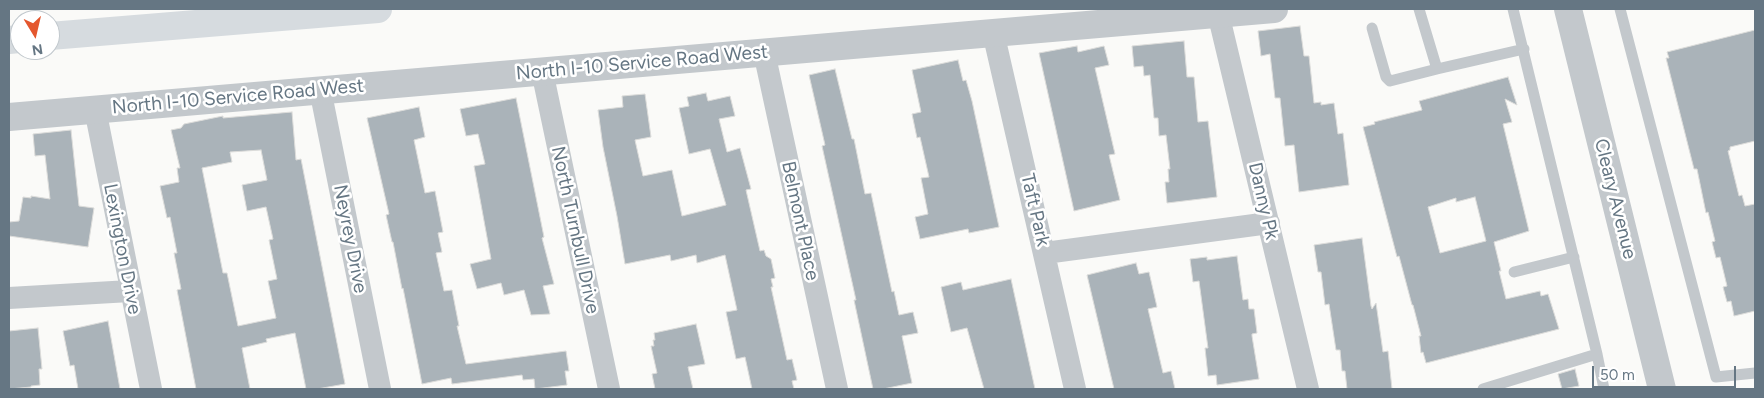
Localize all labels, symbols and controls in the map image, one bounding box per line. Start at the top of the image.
north arrow [10,10,60,60]
text: N [31,40,44,59]
street label: North I-10 Service Road West [515,41,769,85]
street label: North I-10 Service Road West [111,75,365,119]
street label: Cleary Avenue [1589,136,1641,262]
street label: North Turnbull Drive [546,144,604,316]
street label: Belmont Place [776,159,824,283]
street label: Danny Pk [1243,160,1283,242]
street label: Taft Park [1016,171,1054,249]
street label: Lexington Drive [98,182,146,316]
street label: Neyrey Drive [328,183,372,295]
scale bar [1594,356,1738,388]
text: 50 m [1600,366,1635,384]

